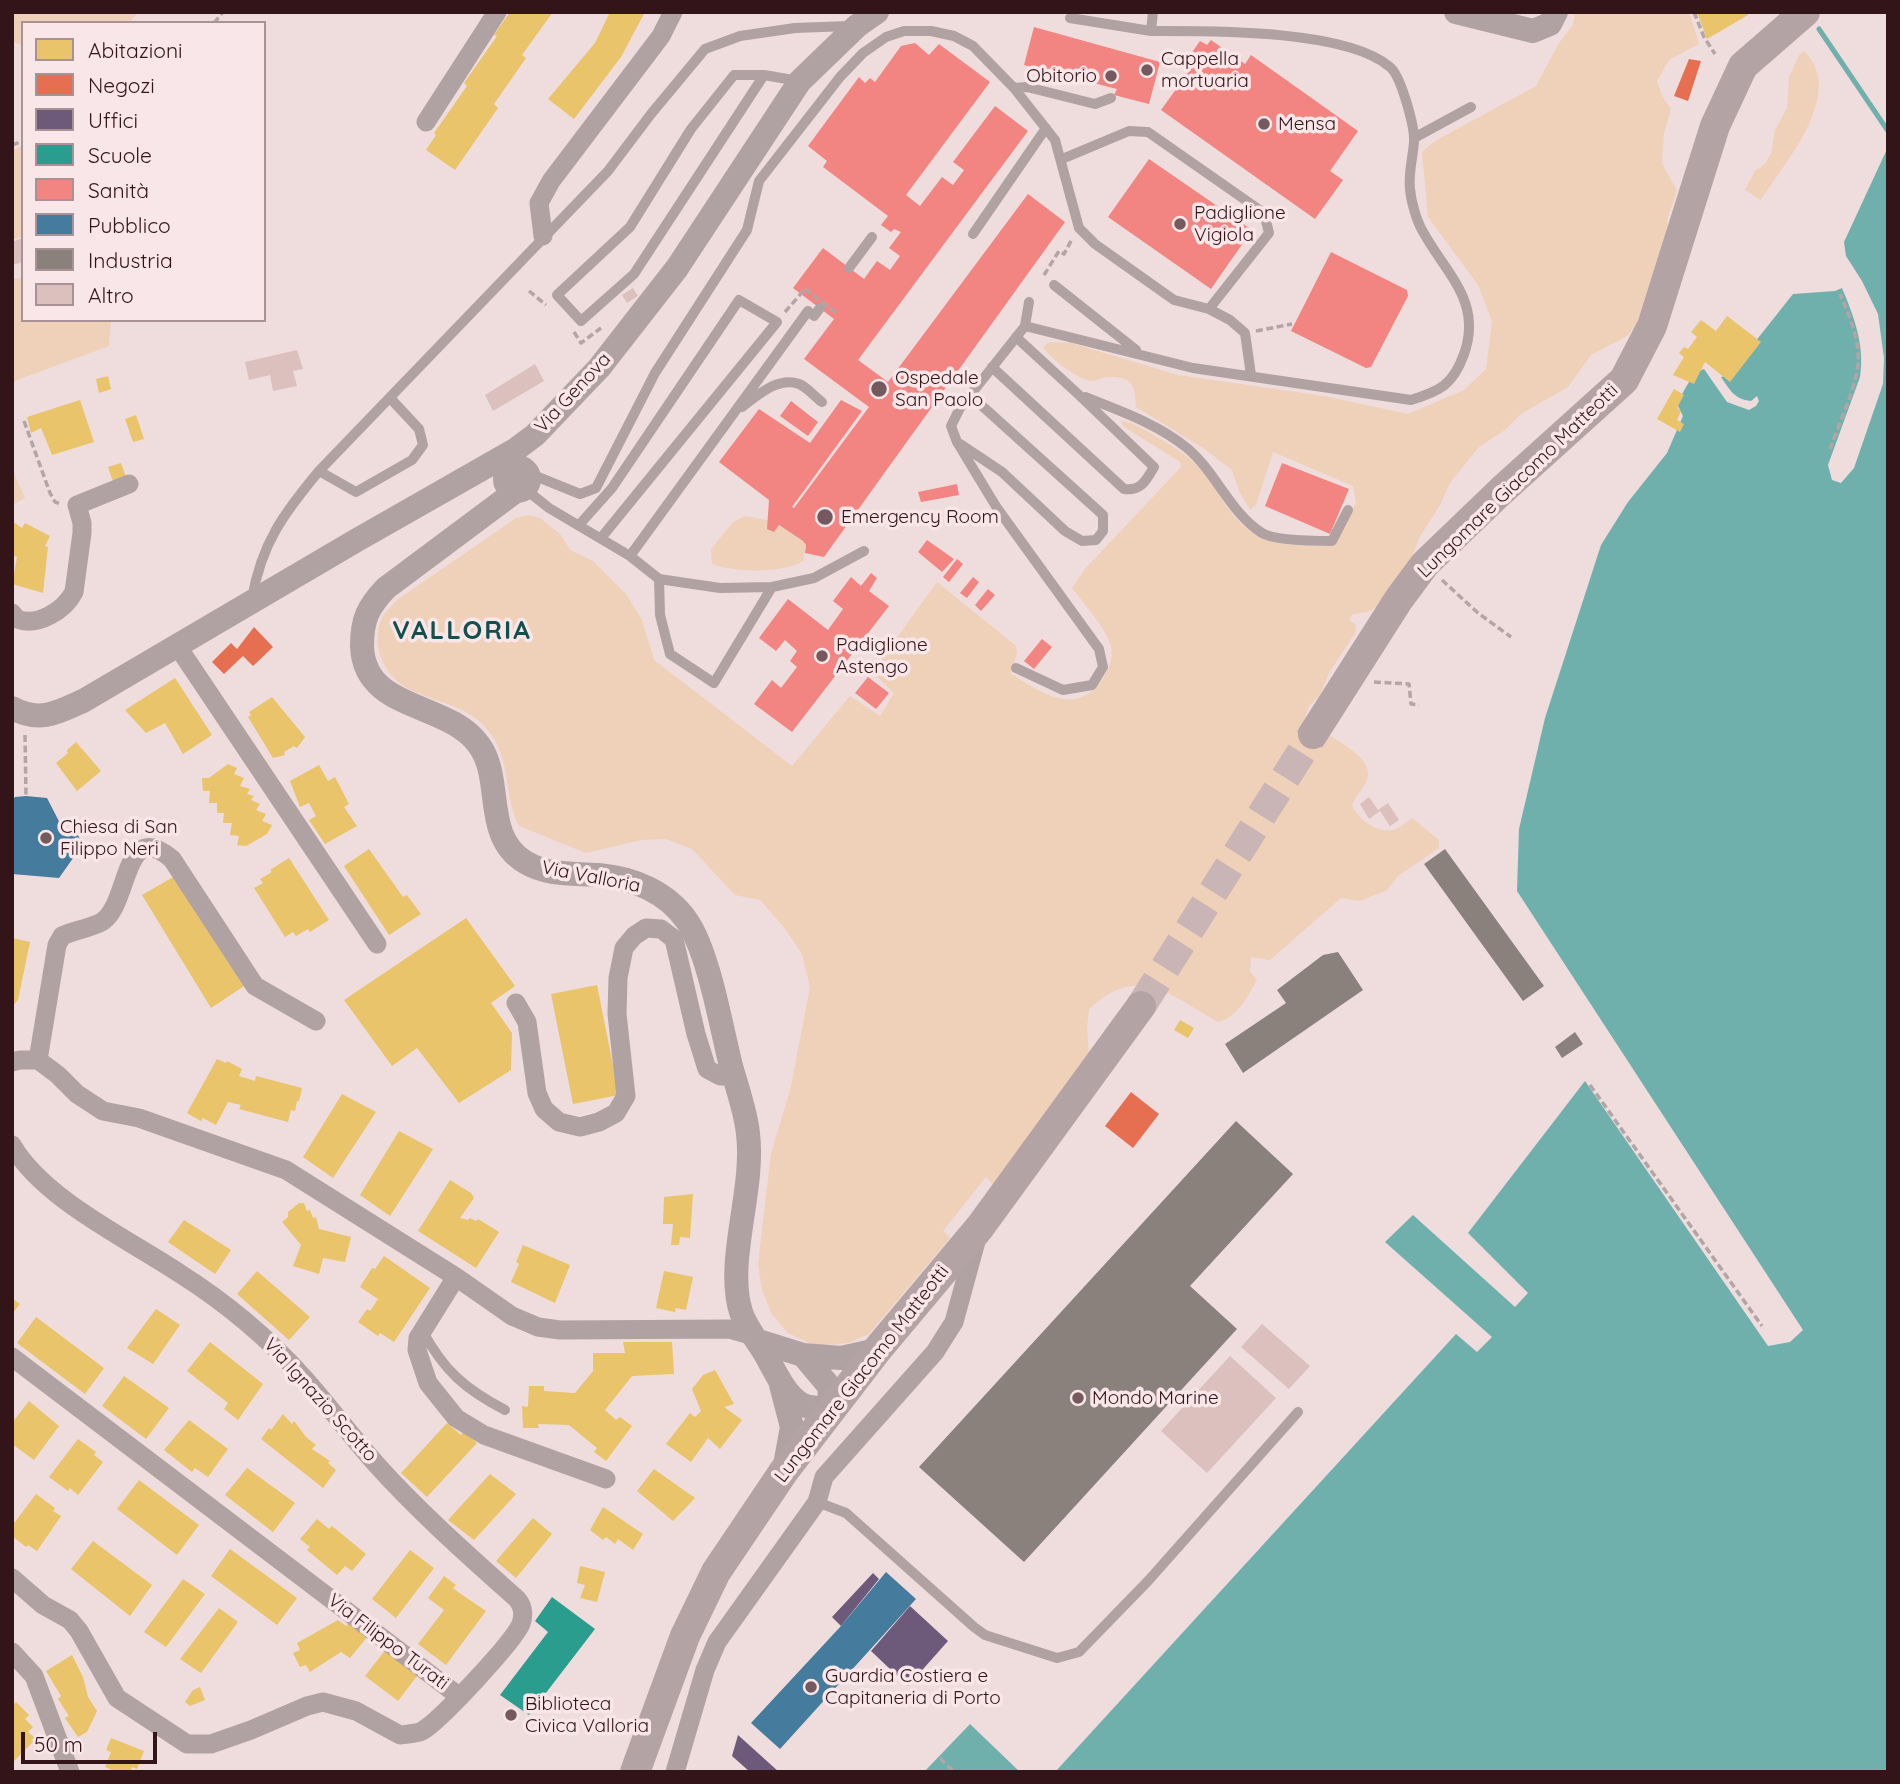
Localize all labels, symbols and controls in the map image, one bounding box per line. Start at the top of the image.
legend [21,21,266,322]
text: Abitazioni [88,37,183,63]
place label: Cappella mortuaria [1161,48,1249,92]
marker: Cappella mortuaria [1139,62,1155,78]
place label: Obitorio [1026,65,1097,87]
marker: Obitorio [1103,68,1119,84]
text: Negozi [88,72,155,98]
text: Uffici [88,107,138,133]
place label: Mensa [1278,113,1336,135]
marker: Mensa [1256,116,1272,132]
text: Scuole [88,142,152,168]
text: Sanità [88,177,149,203]
place label: Padiglione Vigiola [1194,202,1286,246]
text: Pubblico [88,212,171,238]
marker: Padiglione Vigiola [1172,216,1188,232]
text: Industria [88,247,173,273]
text: Altro [88,282,134,308]
street label: Via Genova [530,348,616,438]
place label: Ospedale San Paolo [895,367,983,411]
marker: Ospedale San Paolo [869,379,889,399]
street label: Lungomare Giacomo Matteotti [1413,379,1623,583]
place label: Emergency Room [841,506,999,528]
marker: Emergency Room [815,507,835,527]
district label: VALLORIA [393,615,531,647]
place label: Padiglione Astengo [836,634,928,678]
marker: Padiglione Astengo [814,648,830,664]
place label: Chiesa di San Filippo Neri [60,816,178,860]
marker: Chiesa di San Filippo Neri [38,830,54,846]
street label: Via Valloria [540,856,642,898]
street label: Lungomare Giacomo Matteotti [770,1261,954,1487]
street label: Via Ignazio Scotto [258,1333,382,1467]
place label: Mondo Marine [1092,1387,1219,1409]
marker: Mondo Marine [1070,1390,1086,1406]
street label: Via Filippo Turati [323,1589,453,1695]
place label: Guardia Costiera e Capitaneria di Porto [825,1665,1001,1709]
marker: Guardia Costiera e Capitaneria di Porto [803,1679,819,1695]
place label: Biblioteca Civica Valloria [525,1693,649,1737]
marker: Biblioteca Civica Valloria [503,1707,519,1723]
scale bar [24,1718,161,1762]
text: 50 m [34,1731,83,1757]

